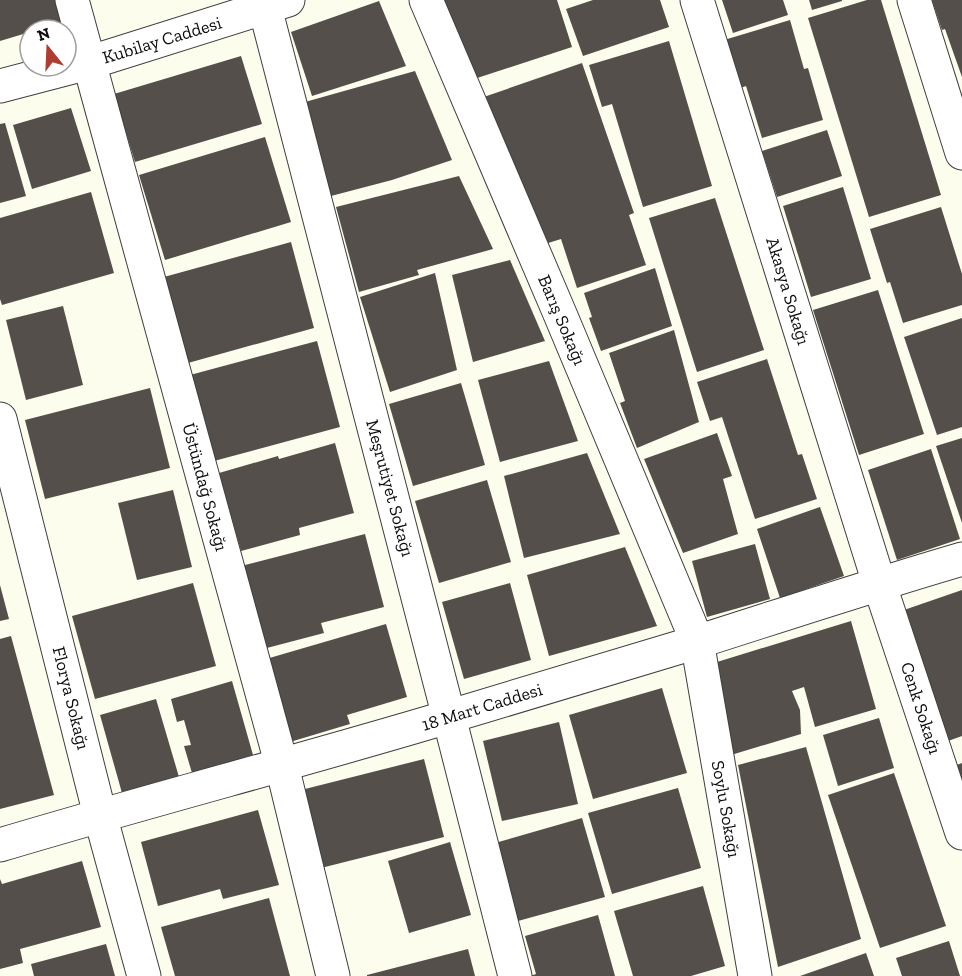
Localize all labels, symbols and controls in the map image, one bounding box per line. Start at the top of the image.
street label: Kubilay Caddesi [100,11,224,69]
north arrow [18,18,78,78]
text: N [35,23,52,45]
street label: Akasya Sokağı [761,235,815,347]
street label: Barış Sokağı [533,272,591,368]
street label: Meşrutiyet Sokağı [361,417,419,559]
street label: Üstündağ Sokağı [177,421,233,553]
street label: Florya Sokağı [48,644,94,752]
street label: Cenk Sokağı [896,659,946,757]
street label: 18 Mart Caddesi [419,678,545,736]
street label: Soylu Sokağı [707,759,745,859]

